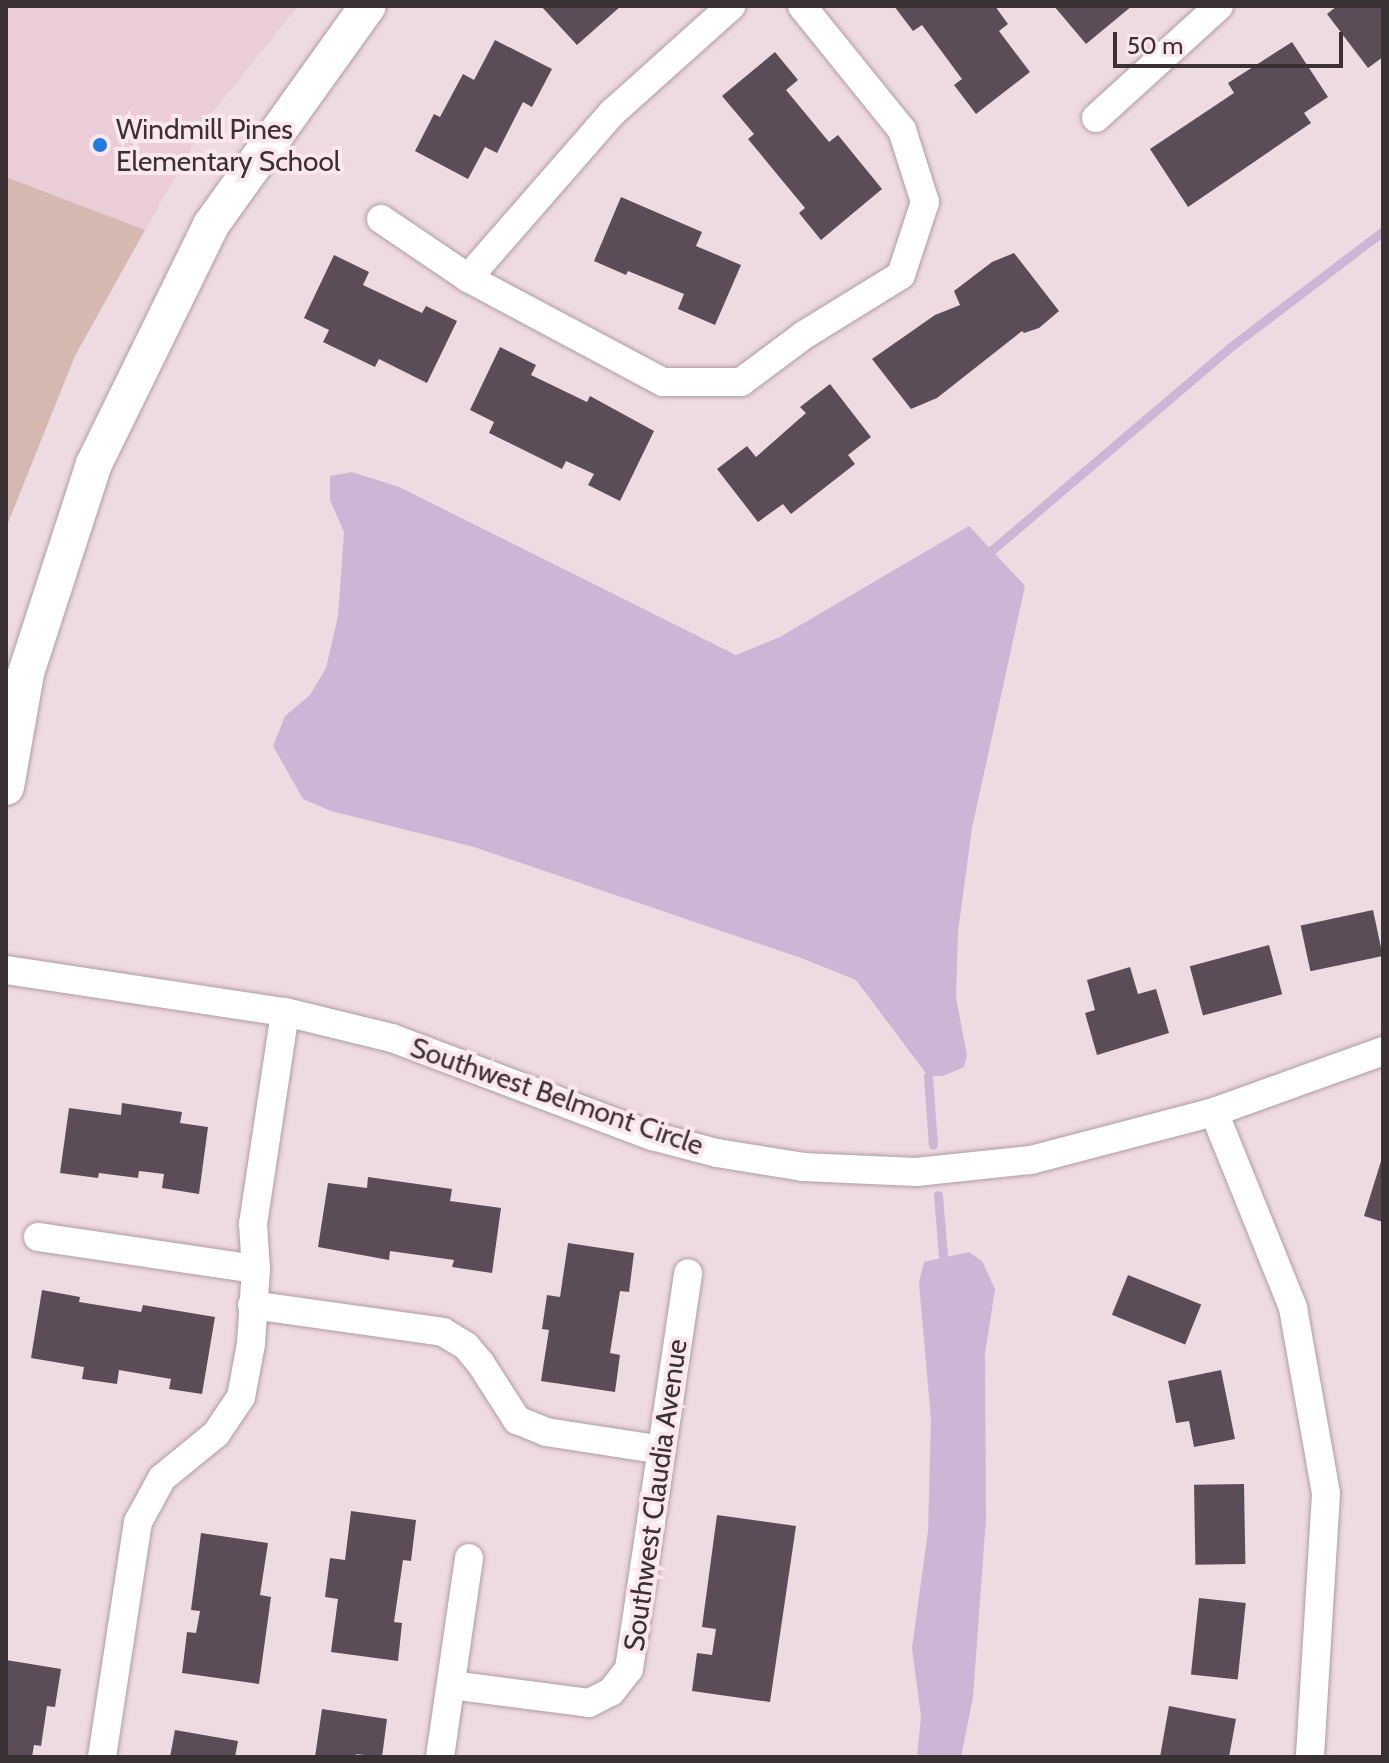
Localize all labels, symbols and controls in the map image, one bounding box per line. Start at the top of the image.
scale bar [1117,16,1347,66]
text: 50 m [1127,31,1183,60]
place label: Windmill Pines Elementary School [116,112,340,178]
marker: Windmill Pines Elementary School [91,136,109,154]
street label: Southwest Belmont Circle [406,1030,708,1162]
street label: Southwest Claudia Avenue [616,1337,694,1653]

